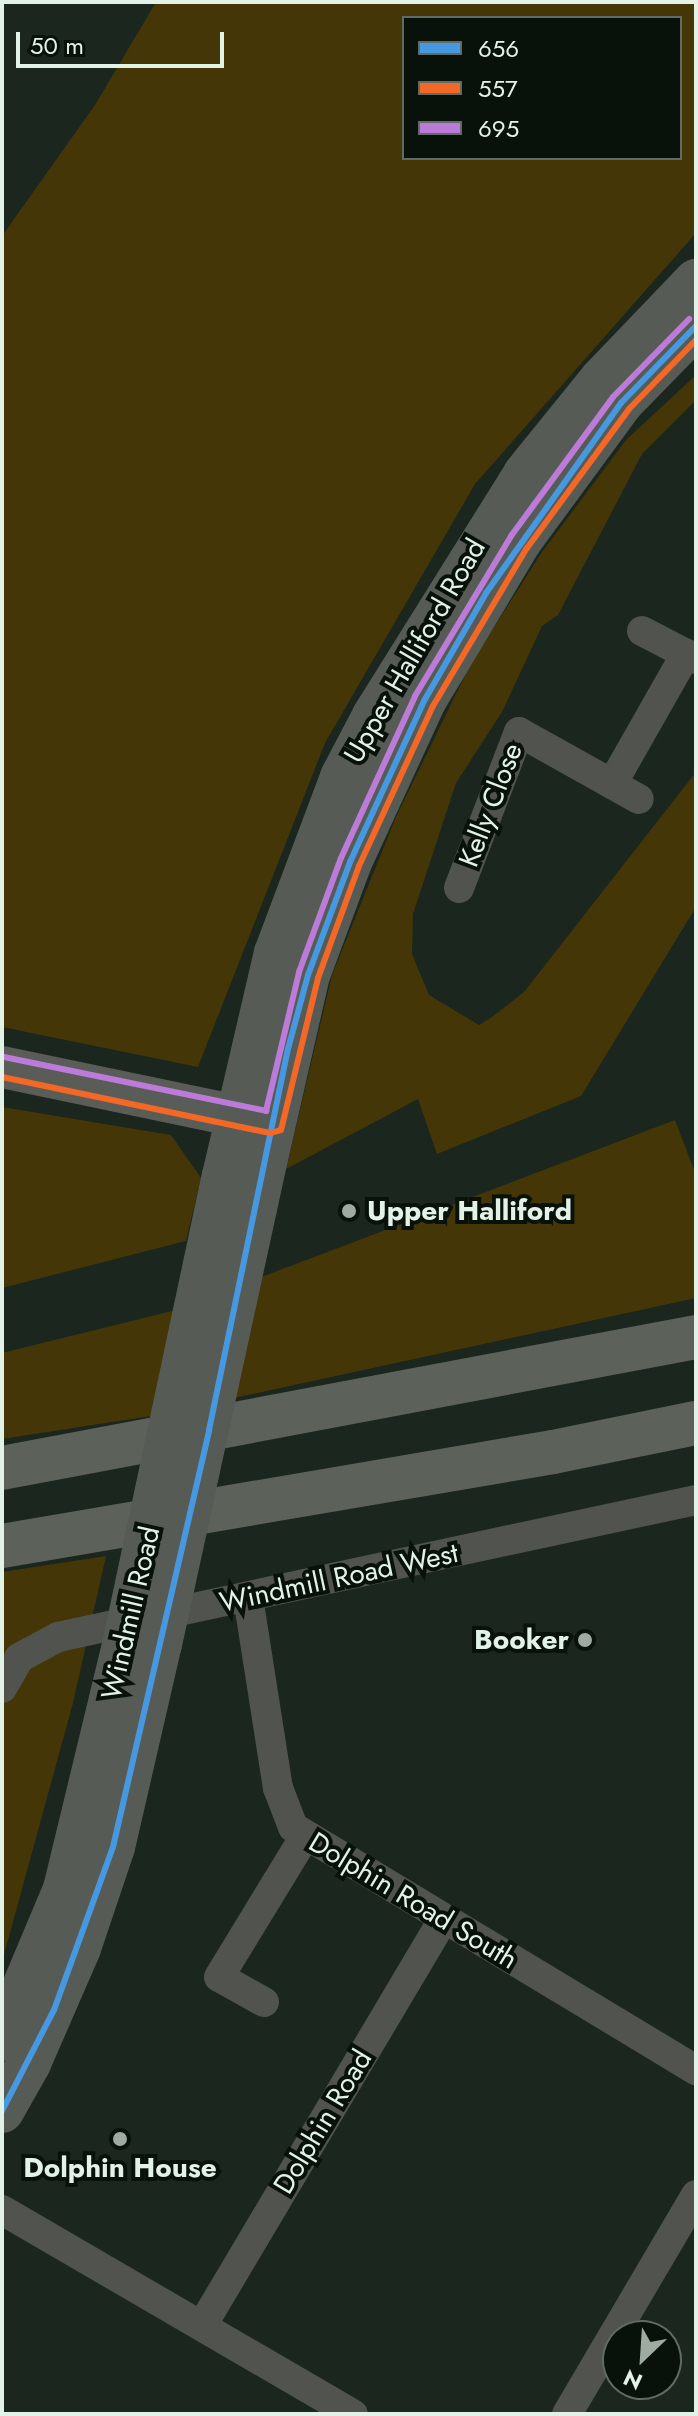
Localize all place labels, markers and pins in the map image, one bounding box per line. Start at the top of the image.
place label: Upper Halliford [367,1194,572,1228]
marker: Upper Halliford [338,1200,360,1222]
place label: Booker [474,1623,569,1657]
marker: Booker [576,1631,594,1649]
marker: Dolphin House [111,2130,129,2148]
place label: Dolphin House [23,2151,217,2185]

